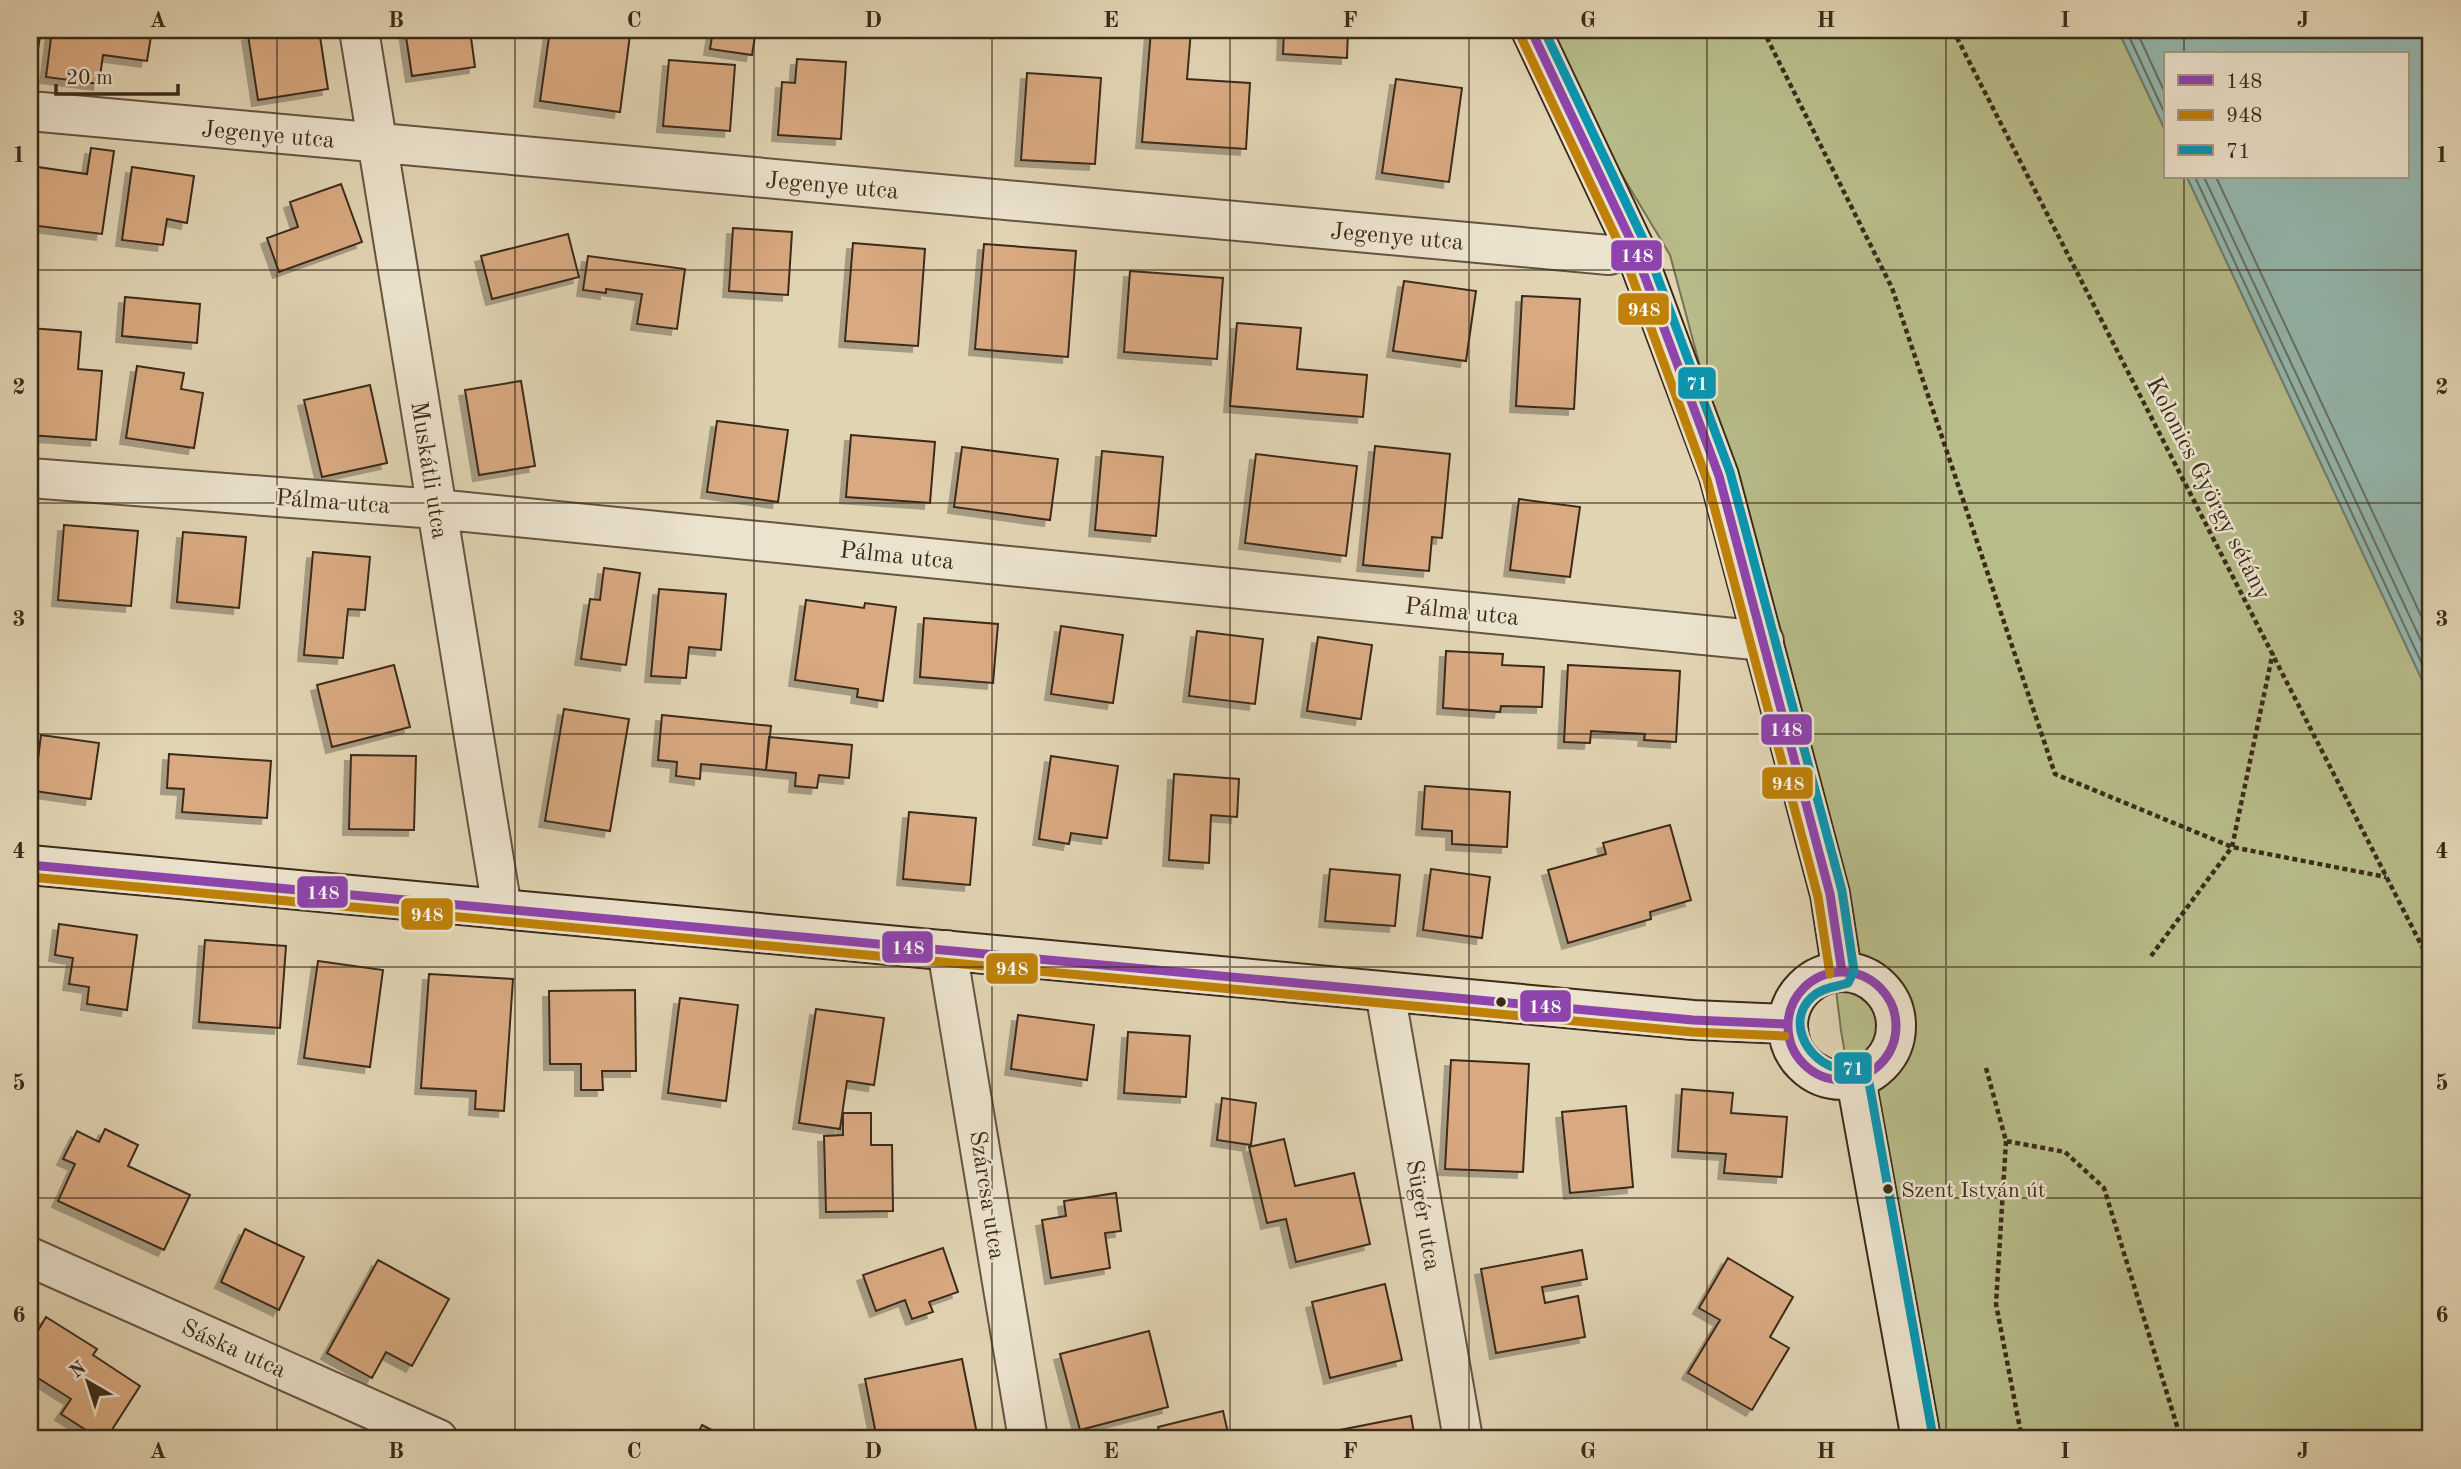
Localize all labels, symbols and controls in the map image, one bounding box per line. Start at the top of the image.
text: A [149,9,167,32]
text: B [388,9,404,32]
text: C [626,9,642,32]
text: D [864,9,882,32]
text: E [1103,9,1119,32]
text: F [1342,9,1358,32]
text: G [1580,9,1596,32]
text: H [1817,9,1835,32]
text: I [2060,9,2070,32]
text: J [2297,9,2309,32]
scale bar [56,52,178,96]
legend [2164,52,2408,178]
text: 20 m [66,68,113,89]
text: 148 [2226,72,2263,93]
text: 948 [2226,106,2263,127]
street label: Jegenye utca [200,118,336,154]
text: 71 [2226,142,2250,163]
text: 1 [12,144,26,167]
text: 1 [2435,144,2449,167]
street label: Jegenye utca [764,169,900,205]
street label: Jegenye utca [1329,220,1465,256]
line badge: 148 [1610,239,1663,272]
text: 148 [1620,248,1654,267]
line badge: 948 [1617,292,1670,326]
text: 948 [1627,302,1661,321]
line badge: 71 [1677,366,1717,400]
street label: Kolonics György sétány [2141,374,2274,604]
text: 2 [12,376,26,399]
text: 71 [1686,376,1708,395]
text: 2 [2435,376,2449,399]
street label: Muskátli utca [405,400,451,541]
street label: Pálma utca [275,487,391,519]
street label: Pálma utca [838,539,955,575]
street label: Pálma utca [1403,595,1520,631]
text: 3 [12,608,26,631]
text: 3 [2435,608,2449,631]
line badge: 148 [1760,713,1813,746]
text: 148 [1769,722,1803,741]
line badge: 948 [1761,766,1814,800]
text: 948 [1771,776,1805,795]
text: 4 [12,840,26,863]
text: 4 [2435,840,2449,863]
line badge: 148 [296,875,349,909]
text: 148 [306,885,340,904]
line badge: 948 [400,897,454,931]
text: 948 [410,907,444,926]
line badge: 148 [881,930,934,964]
text: 148 [891,940,925,959]
line badge: 948 [985,952,1039,985]
text: 948 [995,961,1029,980]
line badge: 148 [1519,989,1572,1023]
unlabelled marker [1494,995,1508,1009]
text: 148 [1528,999,1562,1018]
line badge: 71 [1833,1051,1873,1085]
text: 71 [1842,1061,1864,1080]
text: 5 [12,1072,26,1095]
text: 5 [2435,1072,2449,1095]
street label: Szárcsa utca [964,1129,1008,1262]
street label: Sügér utca [1401,1158,1444,1273]
place label: Szent István út [1901,1180,2045,1202]
marker: Szent István út [1881,1182,1895,1196]
text: 6 [12,1304,26,1327]
text: 6 [2435,1304,2449,1327]
street label: Sáska utca [177,1316,289,1384]
north arrow [52,1346,122,1416]
text: N [67,1358,91,1383]
text: A [149,1440,167,1463]
text: B [388,1440,404,1463]
text: C [626,1440,642,1463]
text: D [864,1440,882,1463]
text: E [1103,1440,1119,1463]
text: F [1342,1440,1358,1463]
text: G [1580,1440,1596,1463]
text: H [1817,1440,1835,1463]
text: I [2060,1440,2070,1463]
text: J [2297,1440,2309,1463]

